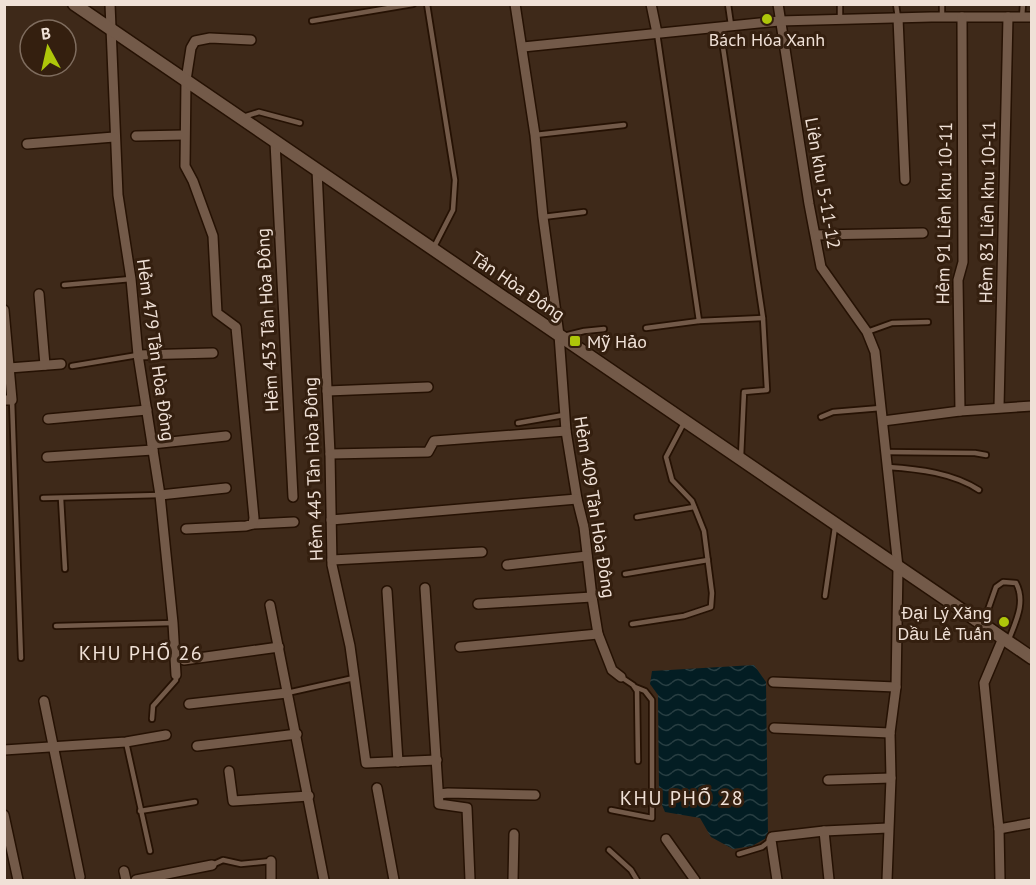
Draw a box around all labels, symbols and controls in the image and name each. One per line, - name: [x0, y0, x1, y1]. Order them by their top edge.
- marker: Bách Hóa Xanh: [760, 12, 774, 26]
- north arrow: [18, 18, 78, 78]
- text: B: [40, 23, 52, 44]
- place label: Bách Hóa Xanh: [709, 28, 825, 51]
- street label: Liên khu 5-11-12: [800, 116, 846, 250]
- street label: Hẻm 83 Liên khu 10-11: [974, 121, 1000, 303]
- street label: Hẻm 91 Liên khu 10-11: [931, 122, 957, 304]
- street label: Hẻm 453 Tân Hòa Đông: [251, 228, 283, 412]
- street label: Tân Hòa Đông: [467, 246, 569, 326]
- street label: Hẻm 479 Tân Hòa Đông: [132, 257, 180, 443]
- place label: Mỹ Hảo: [587, 330, 647, 353]
- marker: Mỹ Hảo: [568, 334, 582, 348]
- street label: Hẻm 445 Tân Hòa Đông: [298, 377, 328, 561]
- street label: Hẻm 409 Tân Hòa Đông: [569, 414, 621, 600]
- place label: Đại Lý Xăng Dầu Lê Tuấn: [897, 601, 992, 645]
- marker: Đại Lý Xăng Dầu Lê Tuấn: [997, 615, 1011, 629]
- district label: KHU PHỐ 26: [79, 640, 203, 666]
- district label: KHU PHỐ 28: [620, 785, 744, 811]

